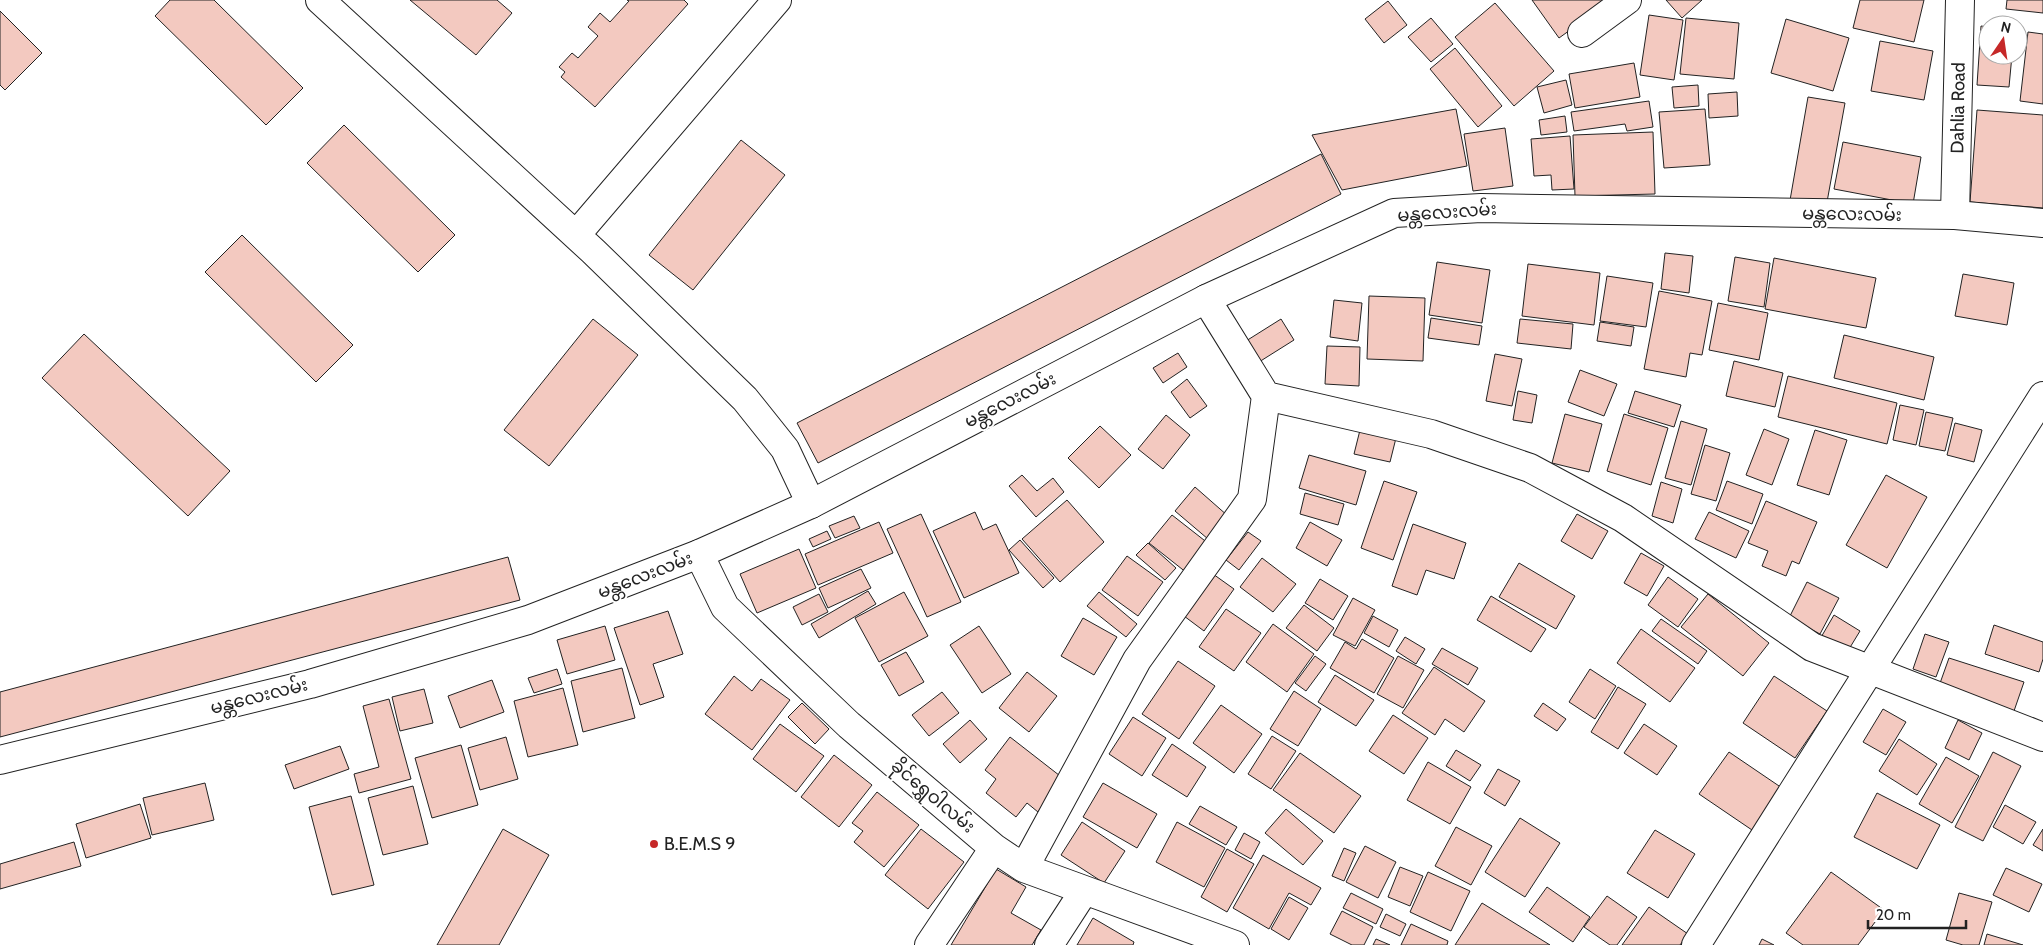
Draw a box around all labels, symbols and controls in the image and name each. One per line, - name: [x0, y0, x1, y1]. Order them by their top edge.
- north arrow: [1978, 15, 2028, 65]
- text: N: [1999, 17, 2013, 37]
- street label: Dahlia Road: [1946, 62, 1970, 154]
- street label: မန္တလေးလမ်း: [1396, 196, 1498, 230]
- street label: မန္တလေးလမ်း: [1802, 200, 1902, 230]
- street label: မန္တလေးလမ်း: [960, 366, 1061, 436]
- street label: မန္တလေးလမ်း: [594, 545, 697, 607]
- street label: မန္တလေးလမ်း: [207, 671, 311, 723]
- street label: ခိုင်ရွှေဝါလမ်း: [884, 752, 981, 841]
- place label: B.E.M.S 9: [664, 833, 735, 855]
- marker: B.E.M.S 9: [648, 838, 660, 850]
- scale bar: [1868, 898, 1966, 930]
- text: 20 m: [1876, 906, 1911, 924]

